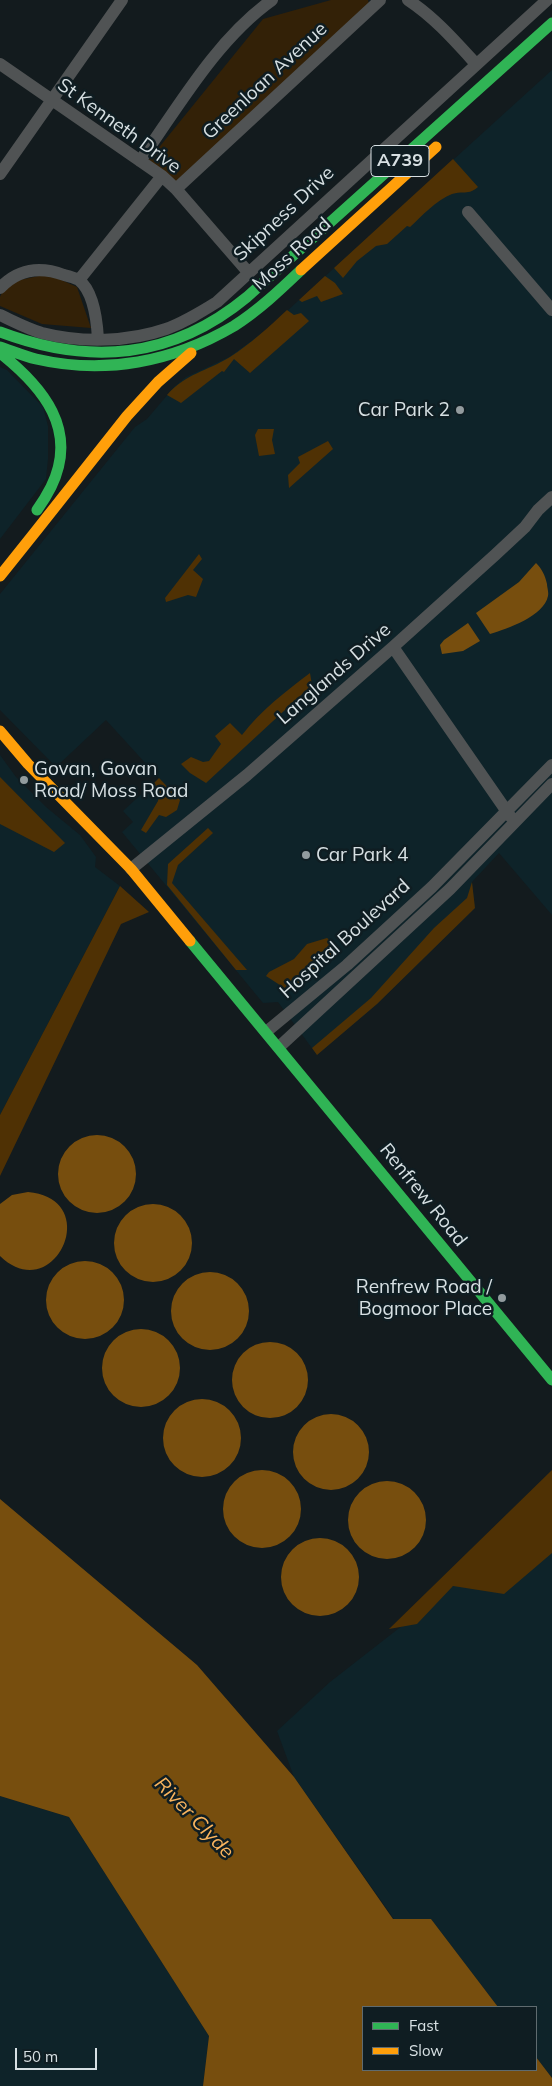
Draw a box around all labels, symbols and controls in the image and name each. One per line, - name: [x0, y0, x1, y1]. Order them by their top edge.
- street label: Greenloan Avenue: [198, 18, 332, 144]
- street label: St Kenneth Drive: [53, 74, 185, 178]
- road number: A739: [371, 146, 429, 177]
- street label: Skipness Drive: [229, 162, 339, 266]
- street label: Moss Road: [248, 213, 336, 295]
- place label: Car Park 2: [358, 399, 450, 421]
- marker: Car Park 2: [454, 404, 466, 416]
- street label: Langlands Drive: [273, 618, 395, 730]
- place label: Govan, Govan Road/ Moss Road: [34, 758, 189, 802]
- marker: Govan, Govan Road/ Moss Road: [18, 774, 30, 786]
- place label: Car Park 4: [316, 844, 408, 866]
- marker: Car Park 4: [300, 849, 312, 861]
- street label: Hospital Boulevard: [275, 875, 415, 1003]
- street label: Renfrew Road: [375, 1139, 471, 1251]
- place label: Renfrew Road / Bogmoor Place: [356, 1276, 492, 1320]
- marker: Renfrew Road / Bogmoor Place: [496, 1292, 508, 1304]
- water label: River Clyde: [149, 1772, 239, 1864]
- legend: [362, 2006, 537, 2071]
- text: Fast: [409, 2016, 439, 2035]
- scale bar: [18, 2038, 100, 2070]
- text: Slow: [409, 2041, 443, 2060]
- text: 50 m: [23, 2047, 58, 2066]

